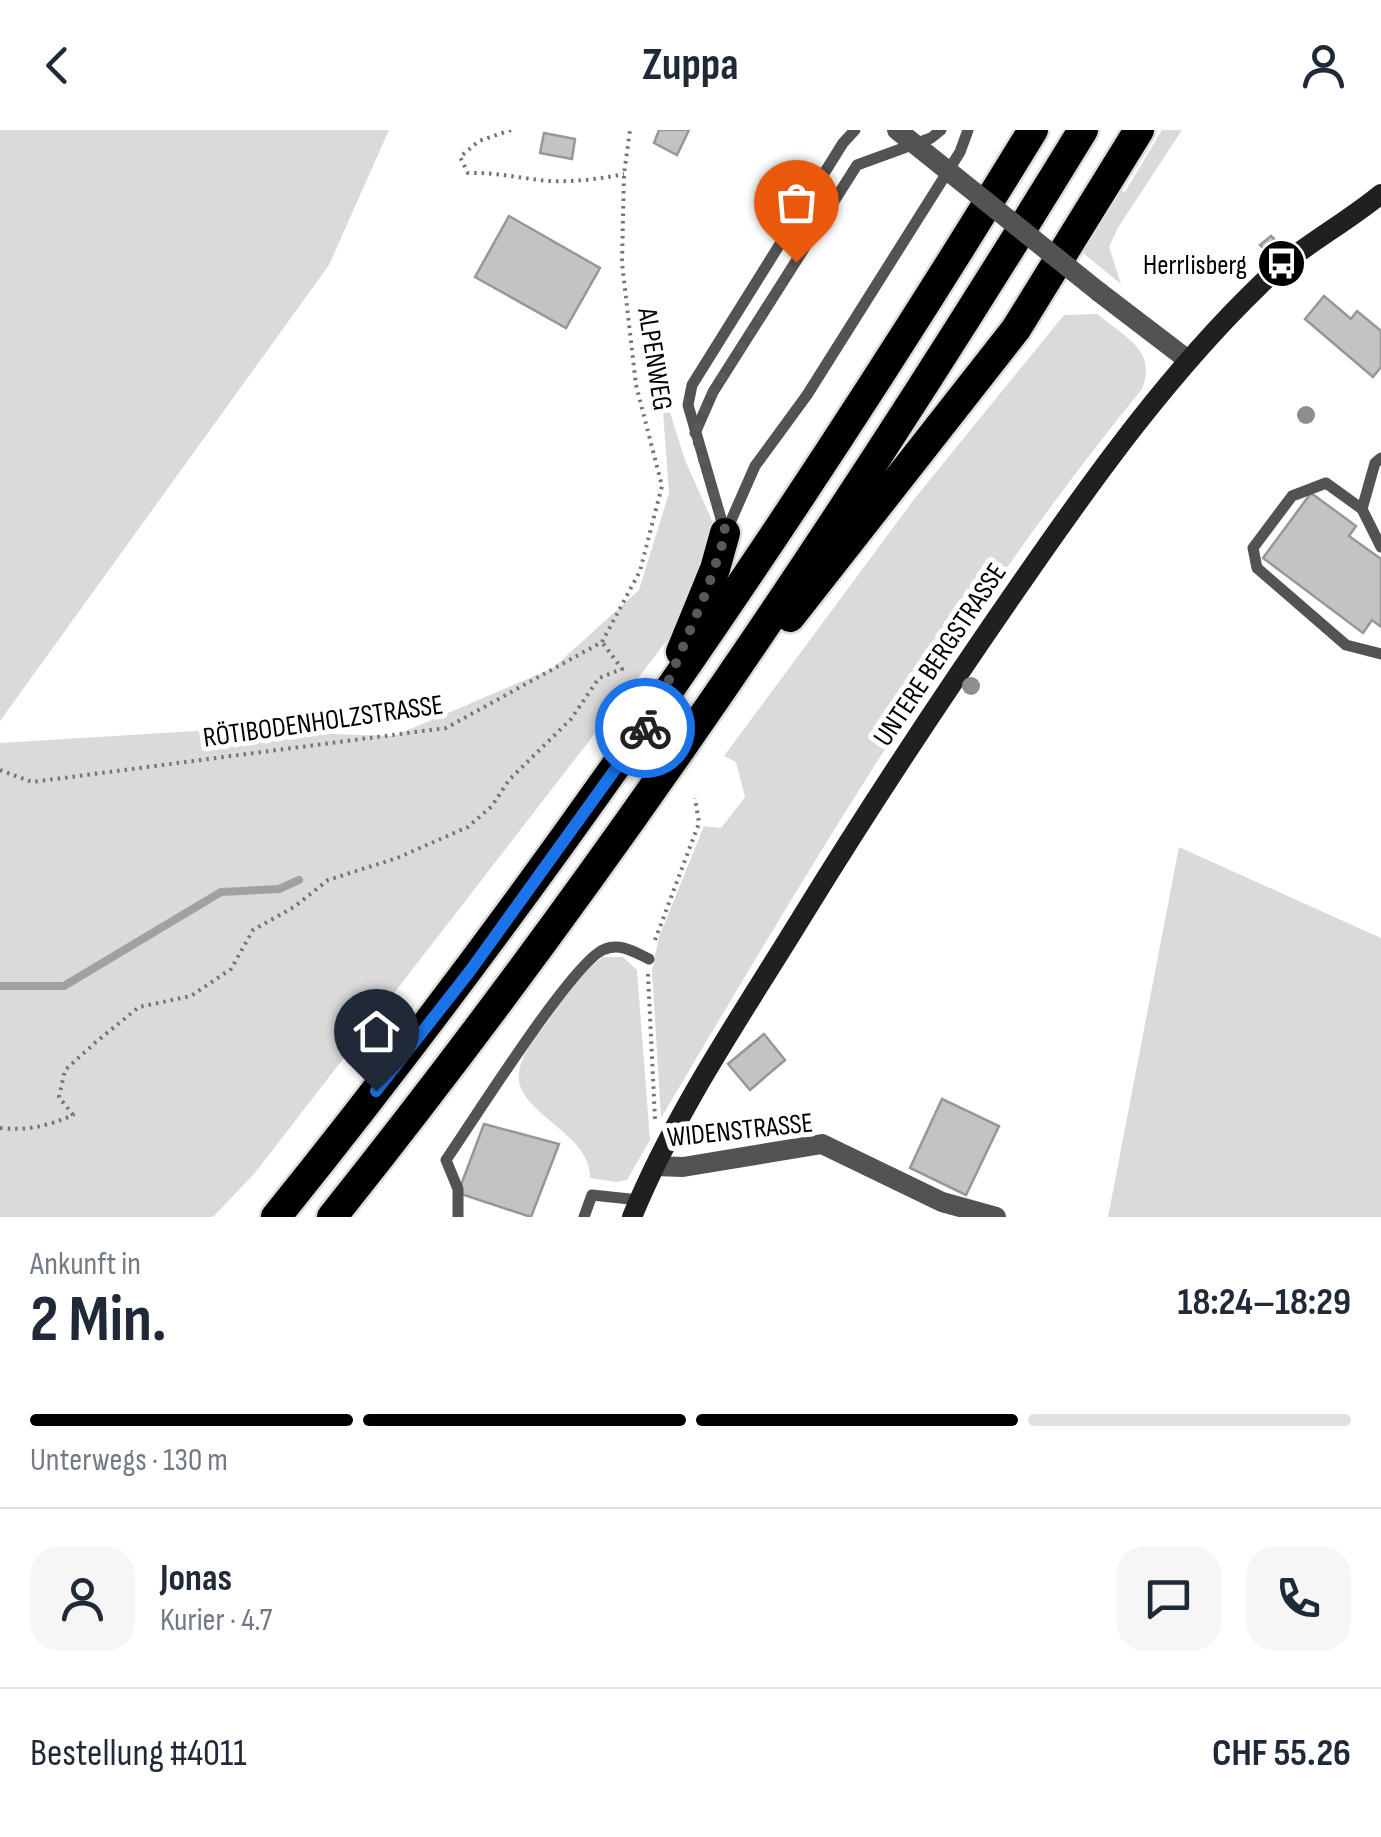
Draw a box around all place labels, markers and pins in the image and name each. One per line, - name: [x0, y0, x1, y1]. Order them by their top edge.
- pin: [754, 160, 839, 263]
- bus stop icon: Herrlisberg: [1256, 238, 1308, 290]
- place label: Herrlisberg: [1143, 249, 1247, 282]
- pin: [334, 989, 419, 1092]

